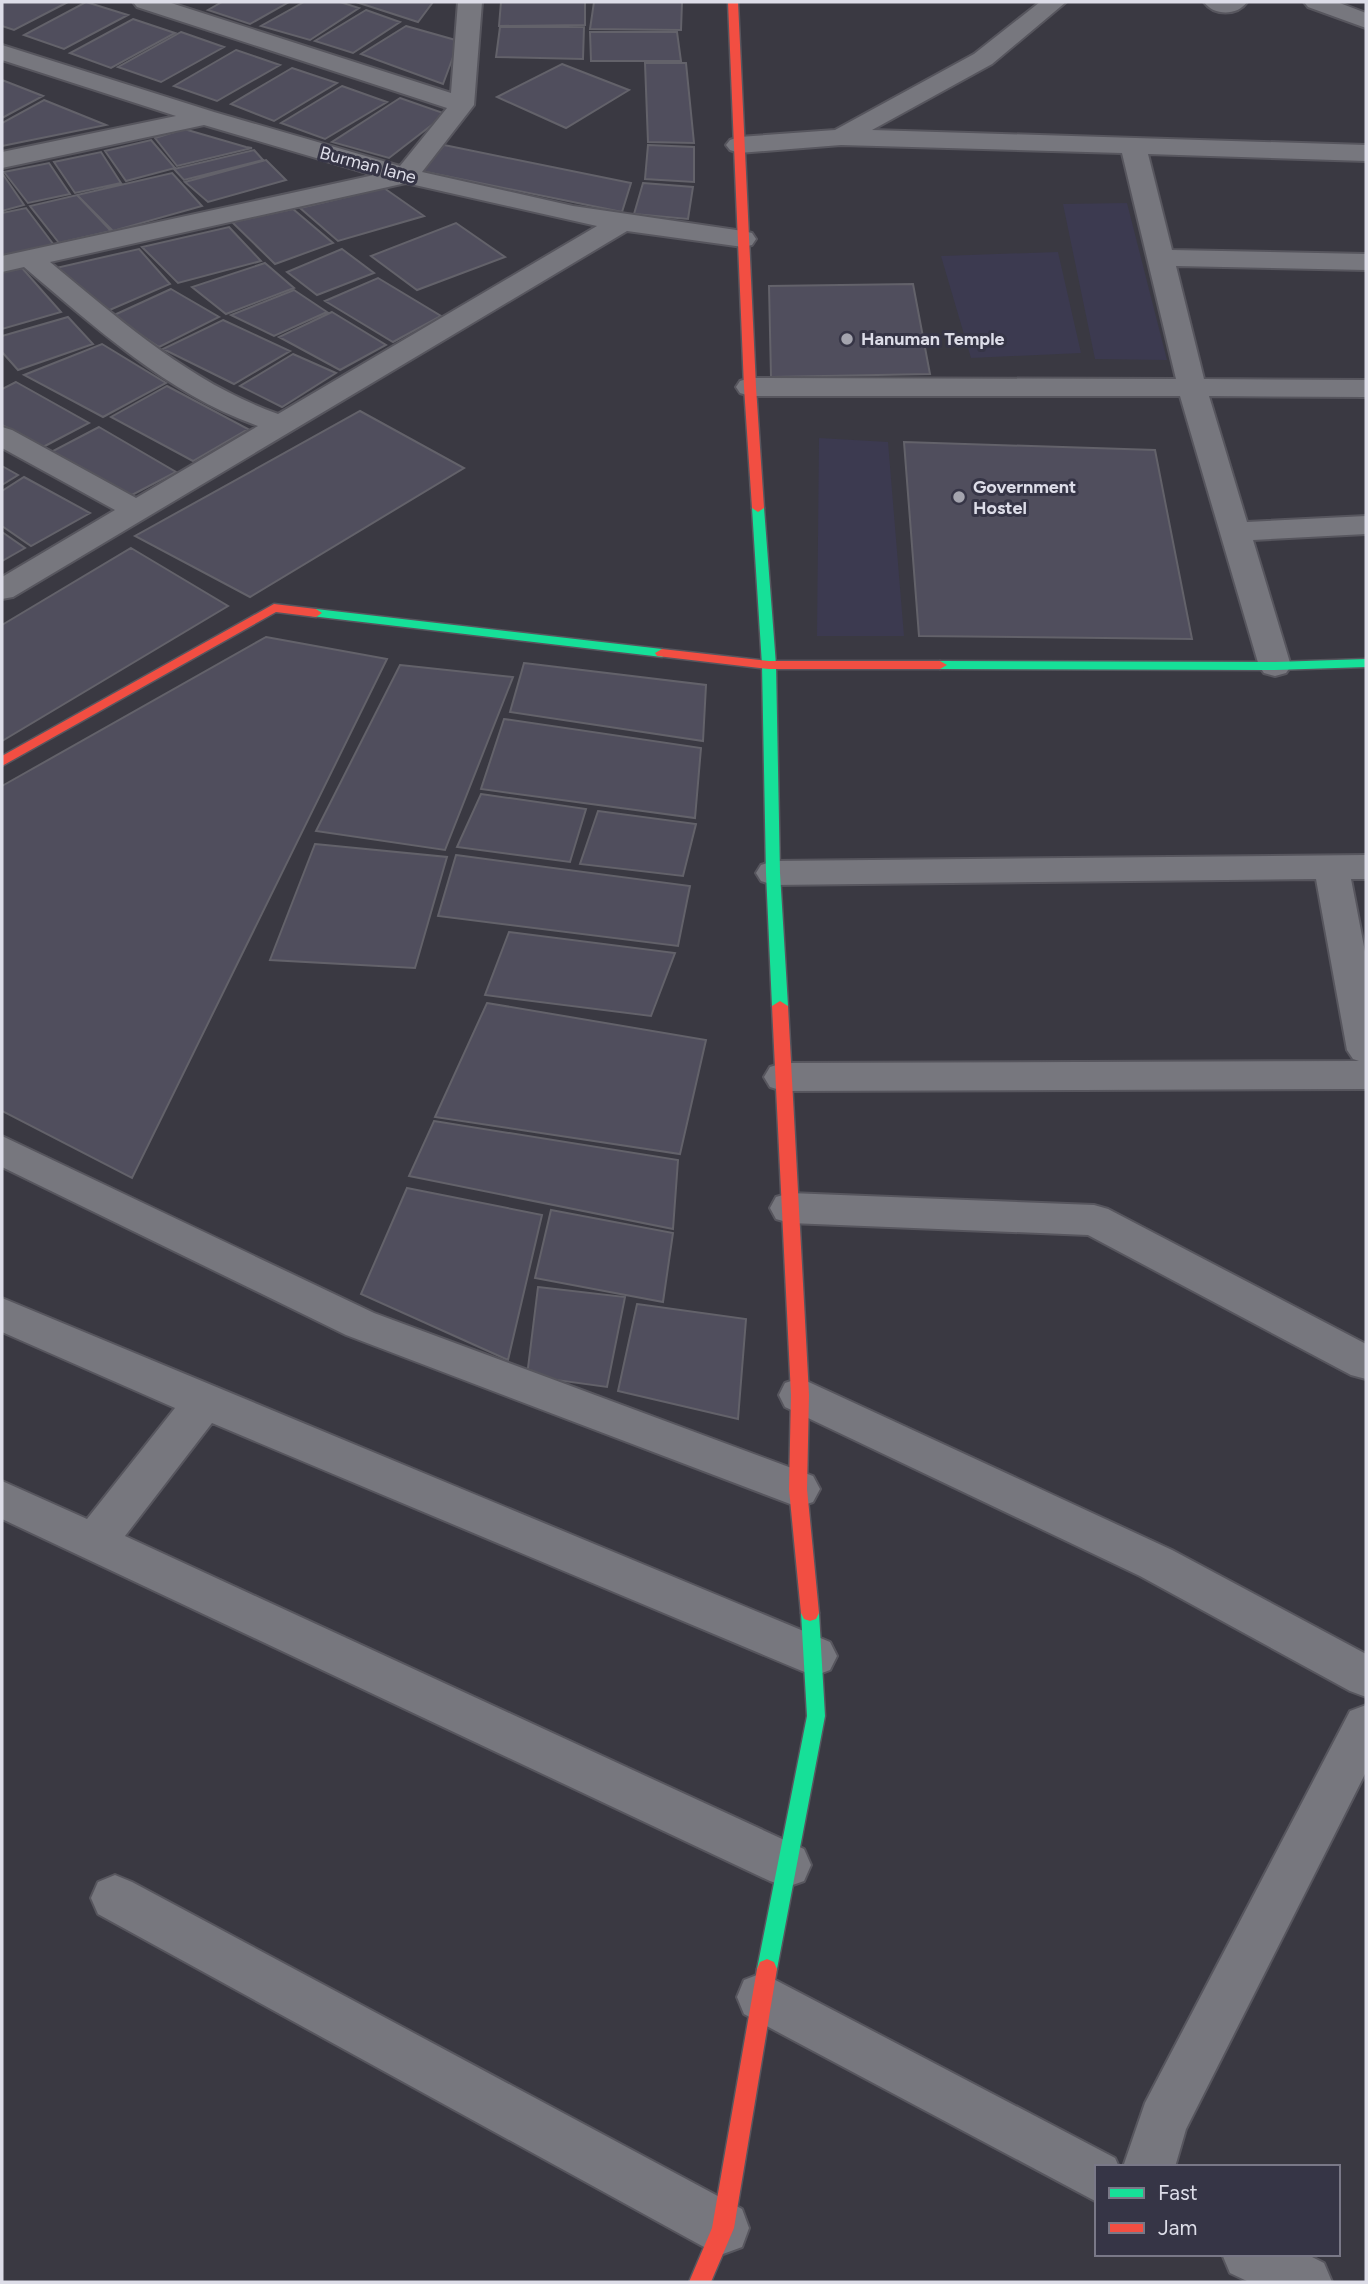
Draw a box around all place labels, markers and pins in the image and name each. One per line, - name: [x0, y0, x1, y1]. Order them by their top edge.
- place label: Hanuman Temple: [861, 328, 1005, 350]
- marker: Hanuman Temple: [839, 331, 855, 347]
- place label: Government Hostel: [973, 476, 1076, 519]
- marker: Government Hostel: [951, 489, 967, 505]

